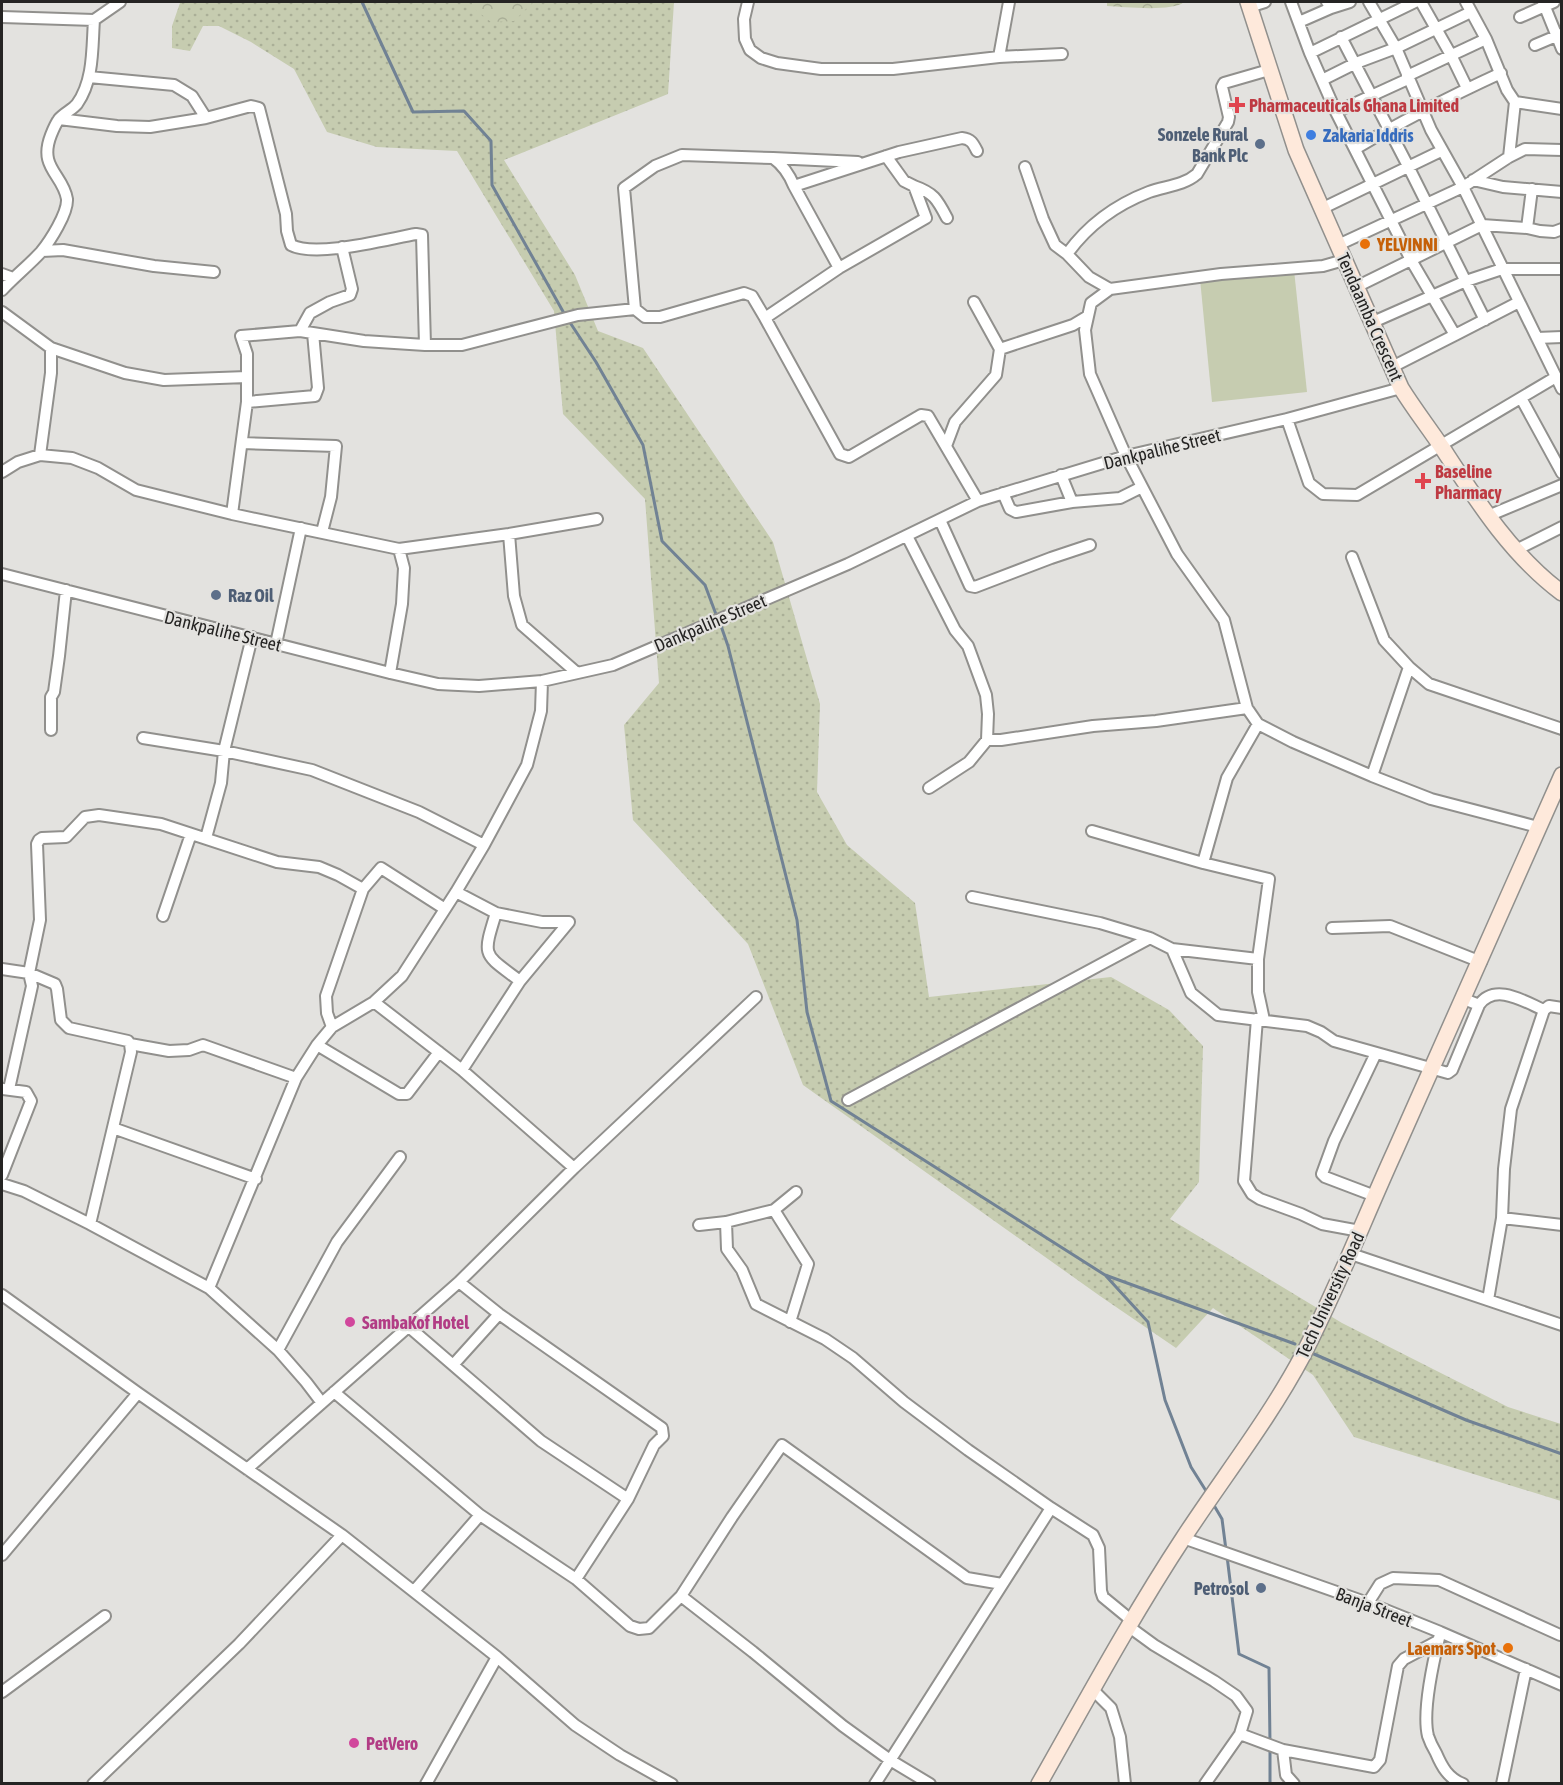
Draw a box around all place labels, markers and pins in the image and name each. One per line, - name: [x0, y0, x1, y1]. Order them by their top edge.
- place label: Pharmaceuticals Ghana Limited: [1249, 95, 1459, 116]
- marker: Pharmaceuticals Ghana Limited: [1230, 98, 1244, 112]
- place label: Sonzele Rural Bank Plc: [1158, 124, 1248, 166]
- place label: Zakaria Iddris: [1323, 125, 1414, 146]
- marker: Zakaria Iddris: [1304, 128, 1318, 142]
- marker: Sonzele Rural Bank Plc: [1253, 137, 1267, 151]
- place label: YELVINNI: [1376, 234, 1438, 255]
- marker: YELVINNI: [1358, 237, 1372, 251]
- place label: Baseline Pharmacy: [1435, 461, 1502, 503]
- marker: Baseline Pharmacy: [1416, 474, 1430, 488]
- place label: Raz Oil: [228, 585, 274, 606]
- marker: Raz Oil: [209, 588, 223, 602]
- place label: SambaKof Hotel: [362, 1312, 469, 1333]
- marker: SambaKof Hotel: [343, 1315, 357, 1329]
- place label: Petrosol: [1194, 1578, 1249, 1599]
- marker: Petrosol: [1254, 1581, 1268, 1595]
- place label: Laemars Spot: [1407, 1638, 1497, 1659]
- marker: Laemars Spot: [1501, 1641, 1515, 1655]
- place label: PetVero: [366, 1733, 418, 1754]
- marker: PetVero: [347, 1736, 361, 1750]

